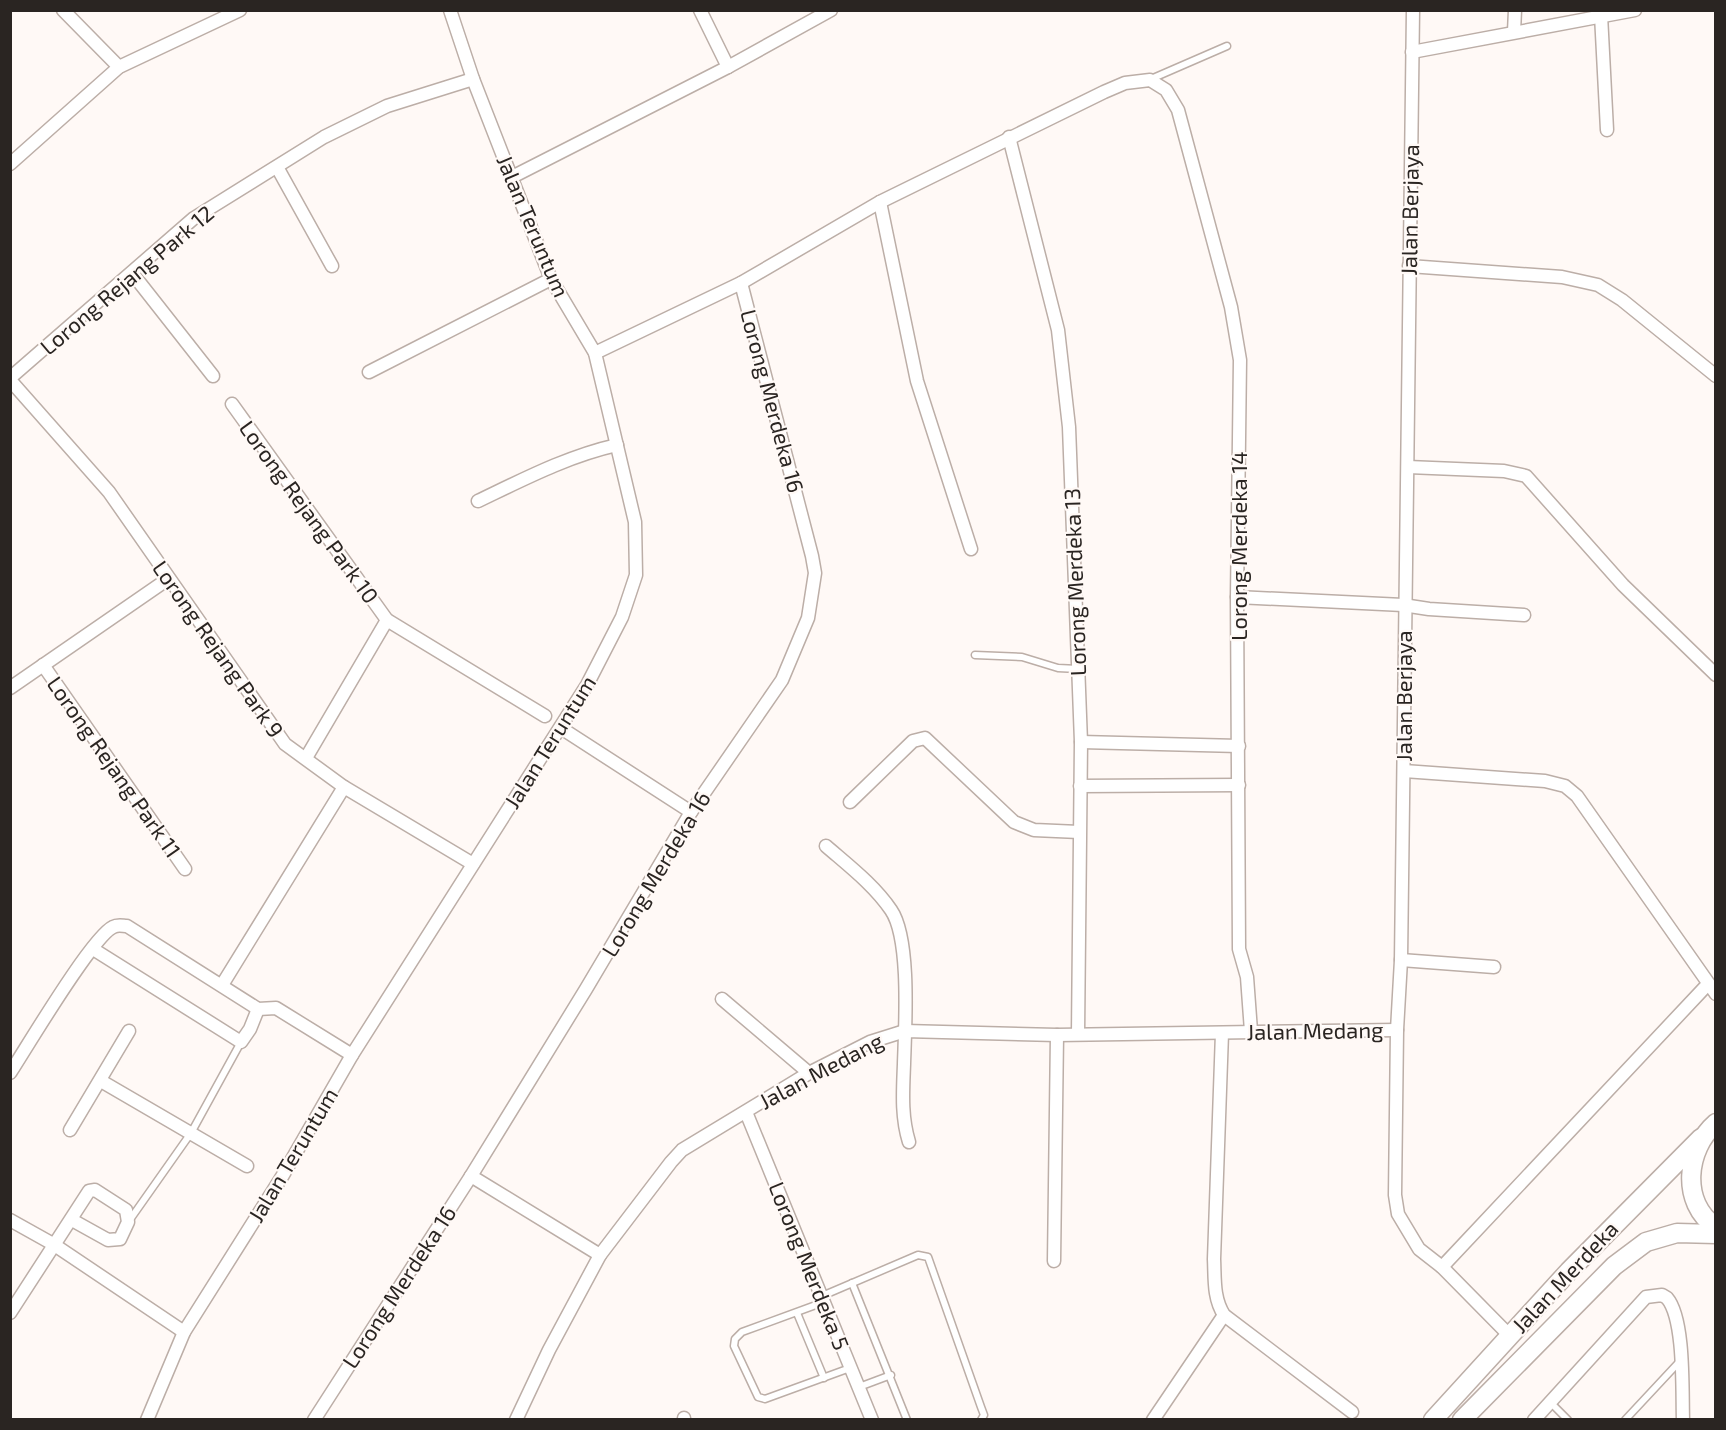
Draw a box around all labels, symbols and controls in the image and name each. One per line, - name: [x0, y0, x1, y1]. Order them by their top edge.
- street label: Jalan Berjaya: [1395, 144, 1424, 276]
- street label: Jalan Teruntum: [492, 151, 576, 301]
- street label: Lorong Rejang Park 12: [34, 199, 219, 360]
- street label: Lorong Merdeka 16: [736, 306, 810, 495]
- street label: Lorong Rejang Park 10: [234, 415, 385, 608]
- street label: Lorong Merdeka 14: [1225, 451, 1251, 641]
- street label: Lorong Merdeka 13: [1058, 488, 1090, 676]
- street label: Lorong Rejang Park 9: [147, 555, 290, 742]
- street label: Jalan Berjaya: [1390, 630, 1417, 762]
- street label: Jalan Teruntum: [498, 670, 600, 813]
- street label: Lorong Rejang Park 11: [42, 671, 187, 862]
- street label: Lorong Merdeka 16: [595, 786, 715, 961]
- street label: Jalan Medang: [1246, 1016, 1384, 1044]
- street label: Jalan Medang: [754, 1027, 887, 1114]
- street label: Jalan Teruntum: [242, 1083, 342, 1226]
- street label: Lorong Merdeka 5: [764, 1178, 855, 1353]
- street label: Lorong Merdeka 16: [336, 1200, 460, 1373]
- street label: Jalan Merdeka: [1506, 1215, 1623, 1338]

